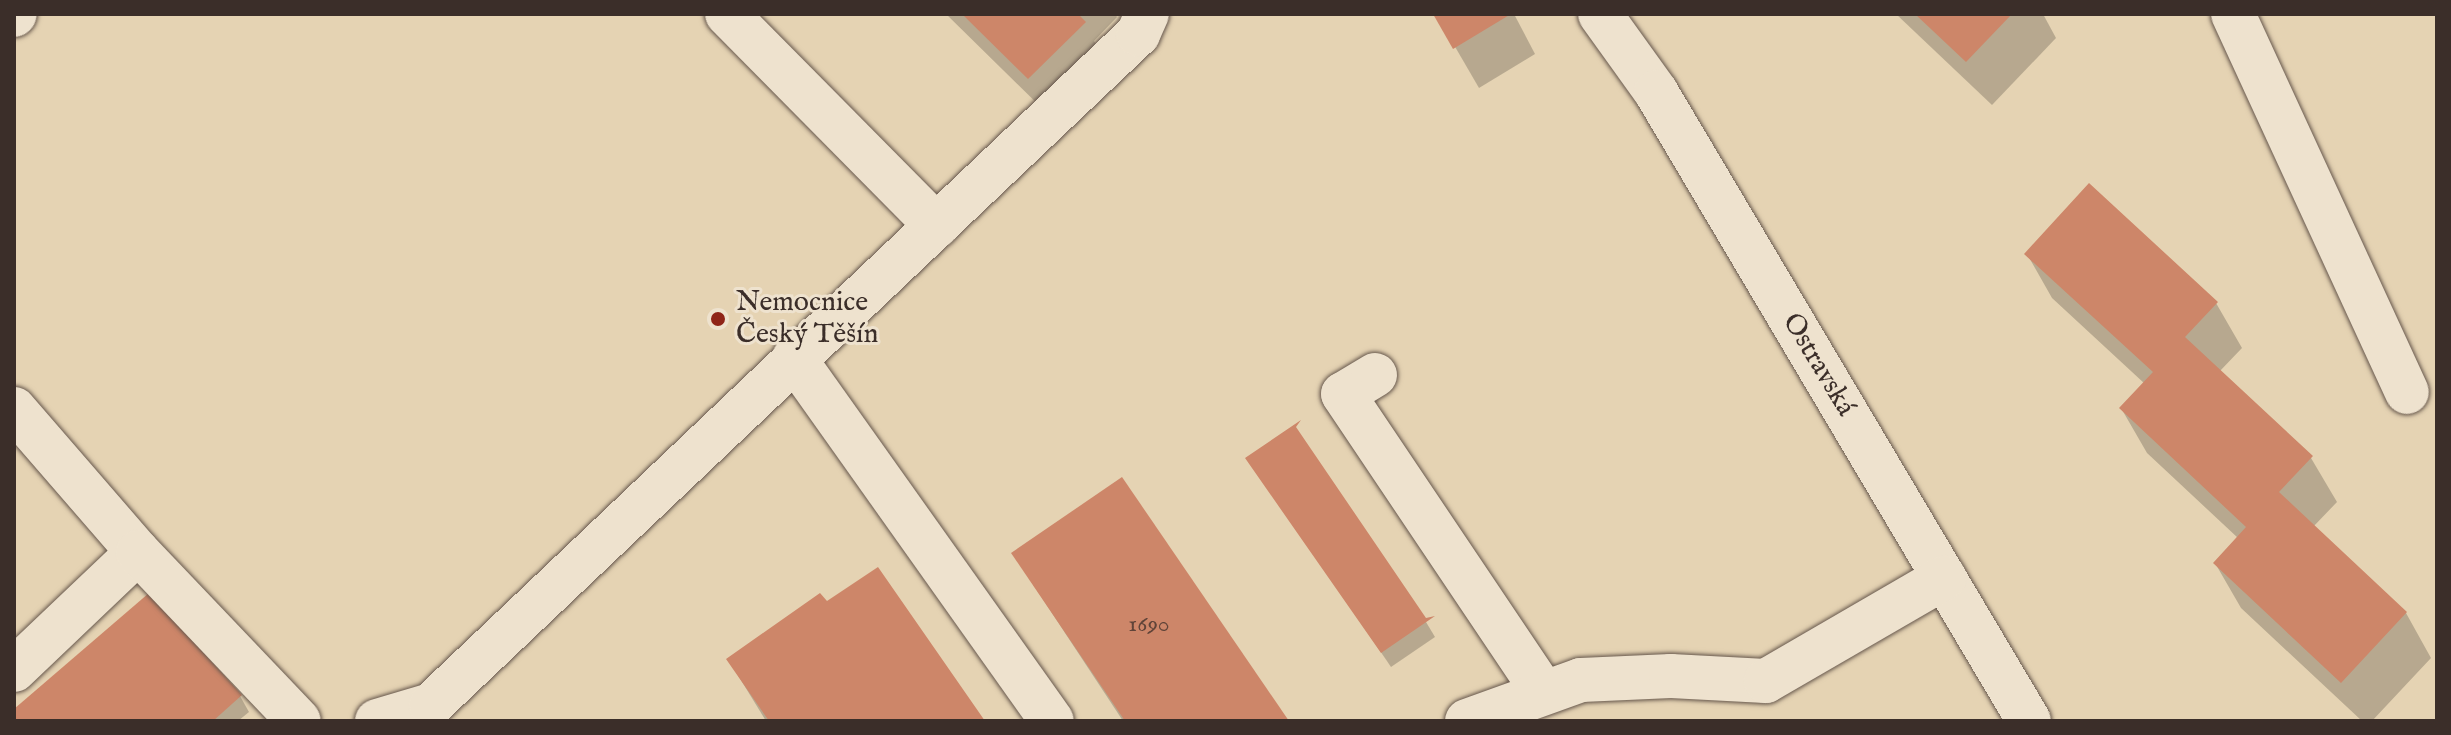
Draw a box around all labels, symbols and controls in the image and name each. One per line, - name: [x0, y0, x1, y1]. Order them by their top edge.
- place label: Nemocnice Český Těšín: [736, 286, 878, 352]
- street label: Ostravská: [1774, 307, 1862, 423]
- marker: Nemocnice Český Těšín: [707, 308, 729, 330]
- house number: 1690: [1128, 611, 1170, 639]

